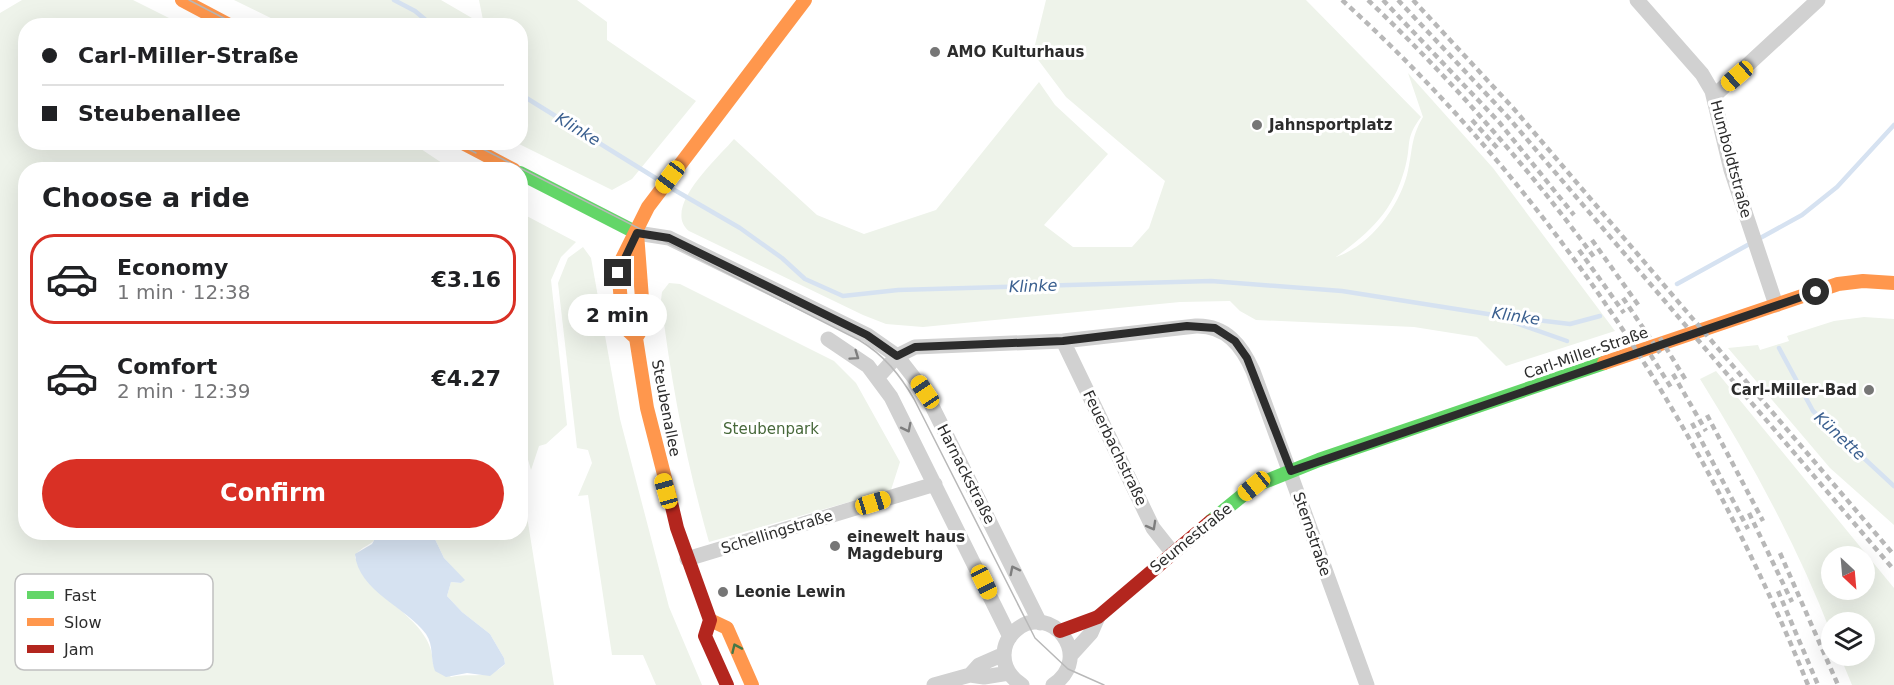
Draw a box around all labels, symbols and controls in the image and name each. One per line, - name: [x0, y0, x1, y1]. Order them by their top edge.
- text: Carl-Miller-Straße: [78, 43, 299, 68]
- place label: AMO Kulturhaus: [947, 43, 1084, 61]
- marker: AMO Kulturhaus: [928, 45, 942, 59]
- car: [1718, 57, 1756, 95]
- street label: Humboldtstraße: [1707, 98, 1755, 220]
- text: Steubenallee: [78, 101, 241, 126]
- water label: Klinke: [552, 108, 604, 150]
- place label: Jahnsportplatz: [1268, 116, 1393, 134]
- marker: Jahnsportplatz: [1250, 118, 1264, 132]
- car: [652, 157, 688, 197]
- text: Choose a ride: [42, 182, 250, 213]
- icon: car: [45, 252, 99, 306]
- text: Economy: [117, 255, 228, 280]
- route end: [604, 259, 631, 286]
- text: €3.16: [431, 267, 501, 292]
- water label: Klinke: [1008, 276, 1058, 296]
- route start: [1802, 278, 1829, 305]
- text: 1 min · 12:38: [117, 280, 251, 304]
- callout: 2 min: [568, 294, 668, 336]
- text: 2 min: [586, 303, 649, 327]
- water label: Klinke: [1491, 303, 1542, 329]
- street label: Carl-Miller-Straße: [1522, 323, 1650, 383]
- one-way arrow: [848, 349, 859, 360]
- icon: car: [45, 351, 99, 405]
- text: Comfort: [117, 354, 217, 379]
- street label: Steubenallee: [648, 358, 684, 458]
- text: €4.27: [431, 366, 501, 391]
- car: [907, 372, 943, 412]
- text: 2 min · 12:39: [117, 379, 251, 403]
- place label: Carl-Miller-Bad: [1731, 381, 1857, 399]
- marker: Carl-Miller-Bad: [1862, 383, 1876, 397]
- street label: Feuerbachstraße: [1079, 387, 1151, 509]
- water label: Künette: [1811, 408, 1869, 464]
- park label: Steubenpark: [723, 420, 819, 438]
- one-way arrow: [900, 421, 911, 432]
- street label: Harnackstraße: [933, 421, 999, 527]
- button: Confirm: [42, 459, 504, 528]
- car: [1234, 468, 1274, 504]
- car: [652, 471, 680, 511]
- car: [853, 489, 893, 517]
- street label: Sternstraße: [1289, 490, 1335, 578]
- street label: Seumestraße: [1147, 500, 1235, 576]
- street label: Schellingstraße: [719, 506, 835, 558]
- one-way arrow: [1145, 520, 1156, 530]
- place label: einewelt haus Magdeburg: [847, 528, 965, 563]
- marker: einewelt haus Magdeburg: [828, 539, 842, 553]
- north arrow: [1821, 546, 1875, 600]
- map controls: [1821, 546, 1875, 666]
- car: [968, 562, 1000, 602]
- one-way arrow: [1010, 566, 1021, 577]
- legend: [15, 574, 213, 670]
- place label: Leonie Lewin: [735, 583, 846, 601]
- marker: Leonie Lewin: [716, 585, 730, 599]
- text: Fast: [64, 586, 96, 605]
- button: layers: [1821, 612, 1875, 666]
- text: Slow: [64, 613, 101, 632]
- text: Jam: [63, 640, 94, 659]
- one-way arrow: [731, 643, 743, 654]

